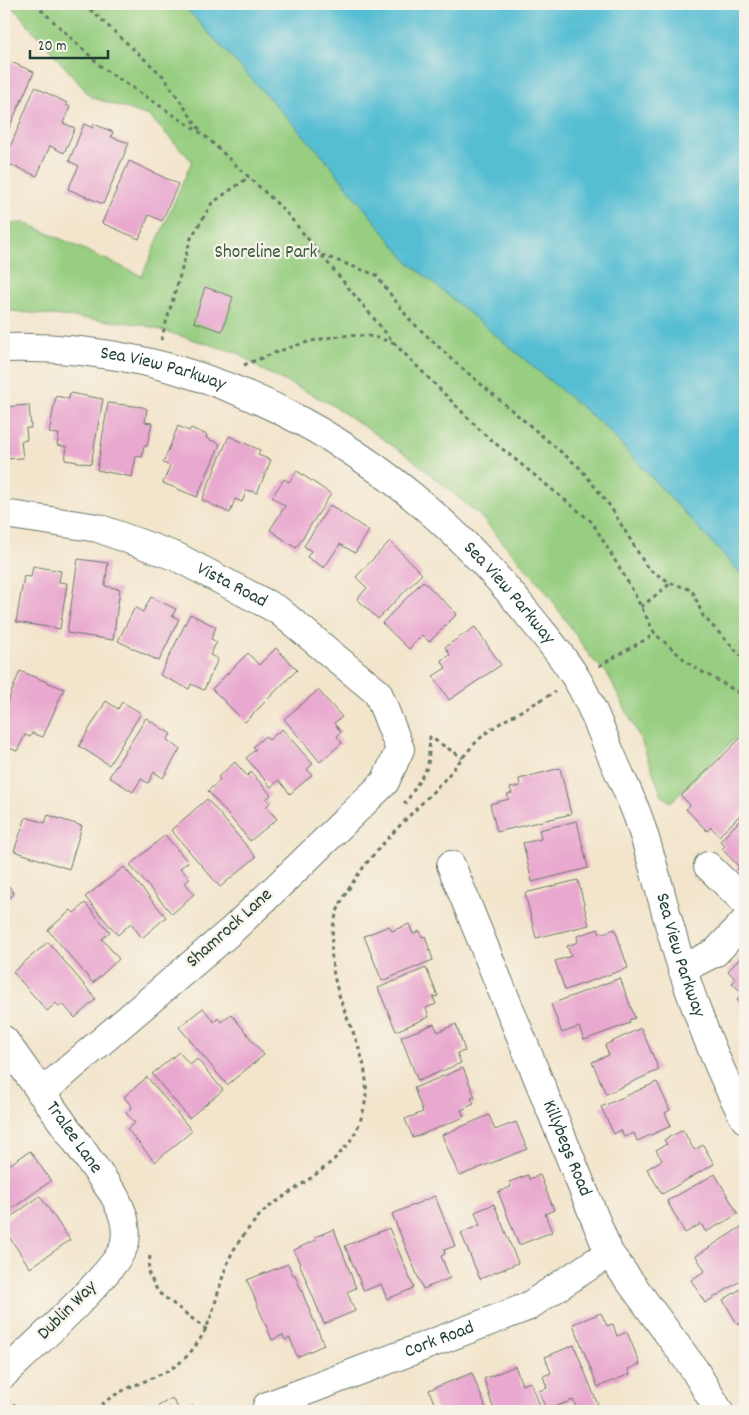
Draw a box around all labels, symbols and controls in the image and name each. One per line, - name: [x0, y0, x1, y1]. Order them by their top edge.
- scale bar: [30, 28, 108, 60]
- text: 20 m: [38, 36, 66, 58]
- park label: Shoreline Park: [215, 240, 318, 267]
- street label: Sea View Parkway: [98, 340, 230, 399]
- street label: Sea View Parkway: [456, 536, 561, 651]
- street label: Vista Road: [192, 556, 272, 615]
- street label: Shamrock Lane: [181, 883, 279, 975]
- street label: Sea View Parkway: [648, 890, 712, 1022]
- street label: Tralee Lane: [38, 1096, 109, 1180]
- street label: Killybegs Road: [535, 1096, 598, 1201]
- street label: Dublin Way: [32, 1275, 104, 1347]
- street label: Cork Road: [401, 1315, 478, 1366]

